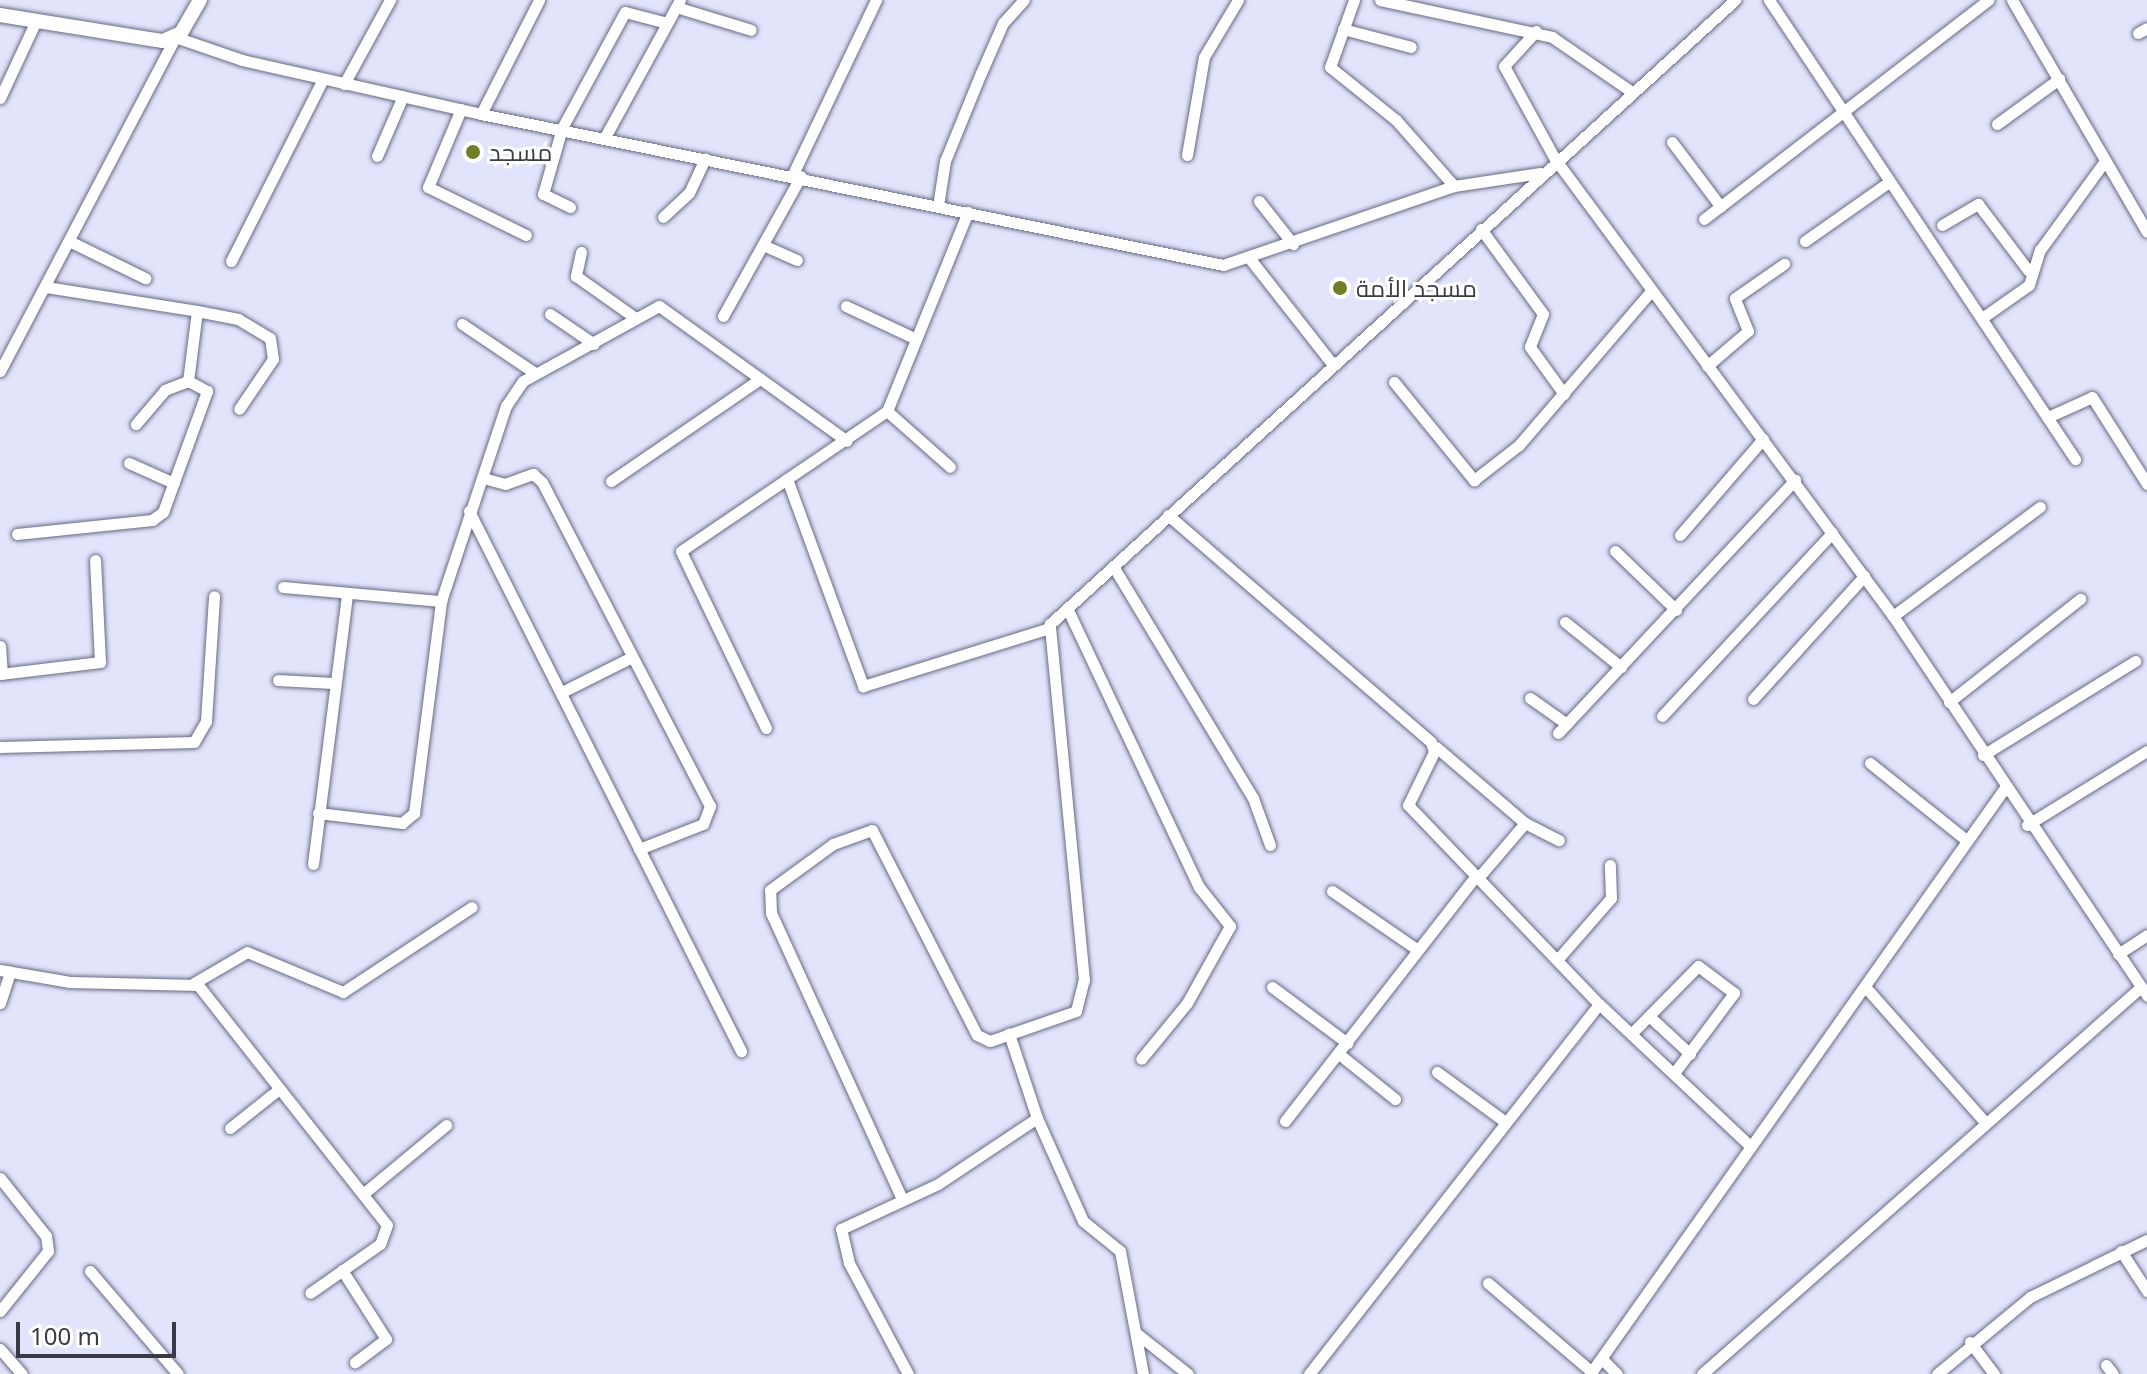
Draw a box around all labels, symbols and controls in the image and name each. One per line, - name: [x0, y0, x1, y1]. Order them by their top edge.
- place label: مسجد: [489, 138, 552, 166]
- marker: مسجد: [464, 143, 482, 161]
- place label: مسجد الأمة: [1356, 274, 1477, 302]
- marker: مسجد الأمة: [1331, 279, 1349, 297]
- scale bar: [20, 1306, 180, 1356]
- text: 100 m: [30, 1319, 100, 1352]

